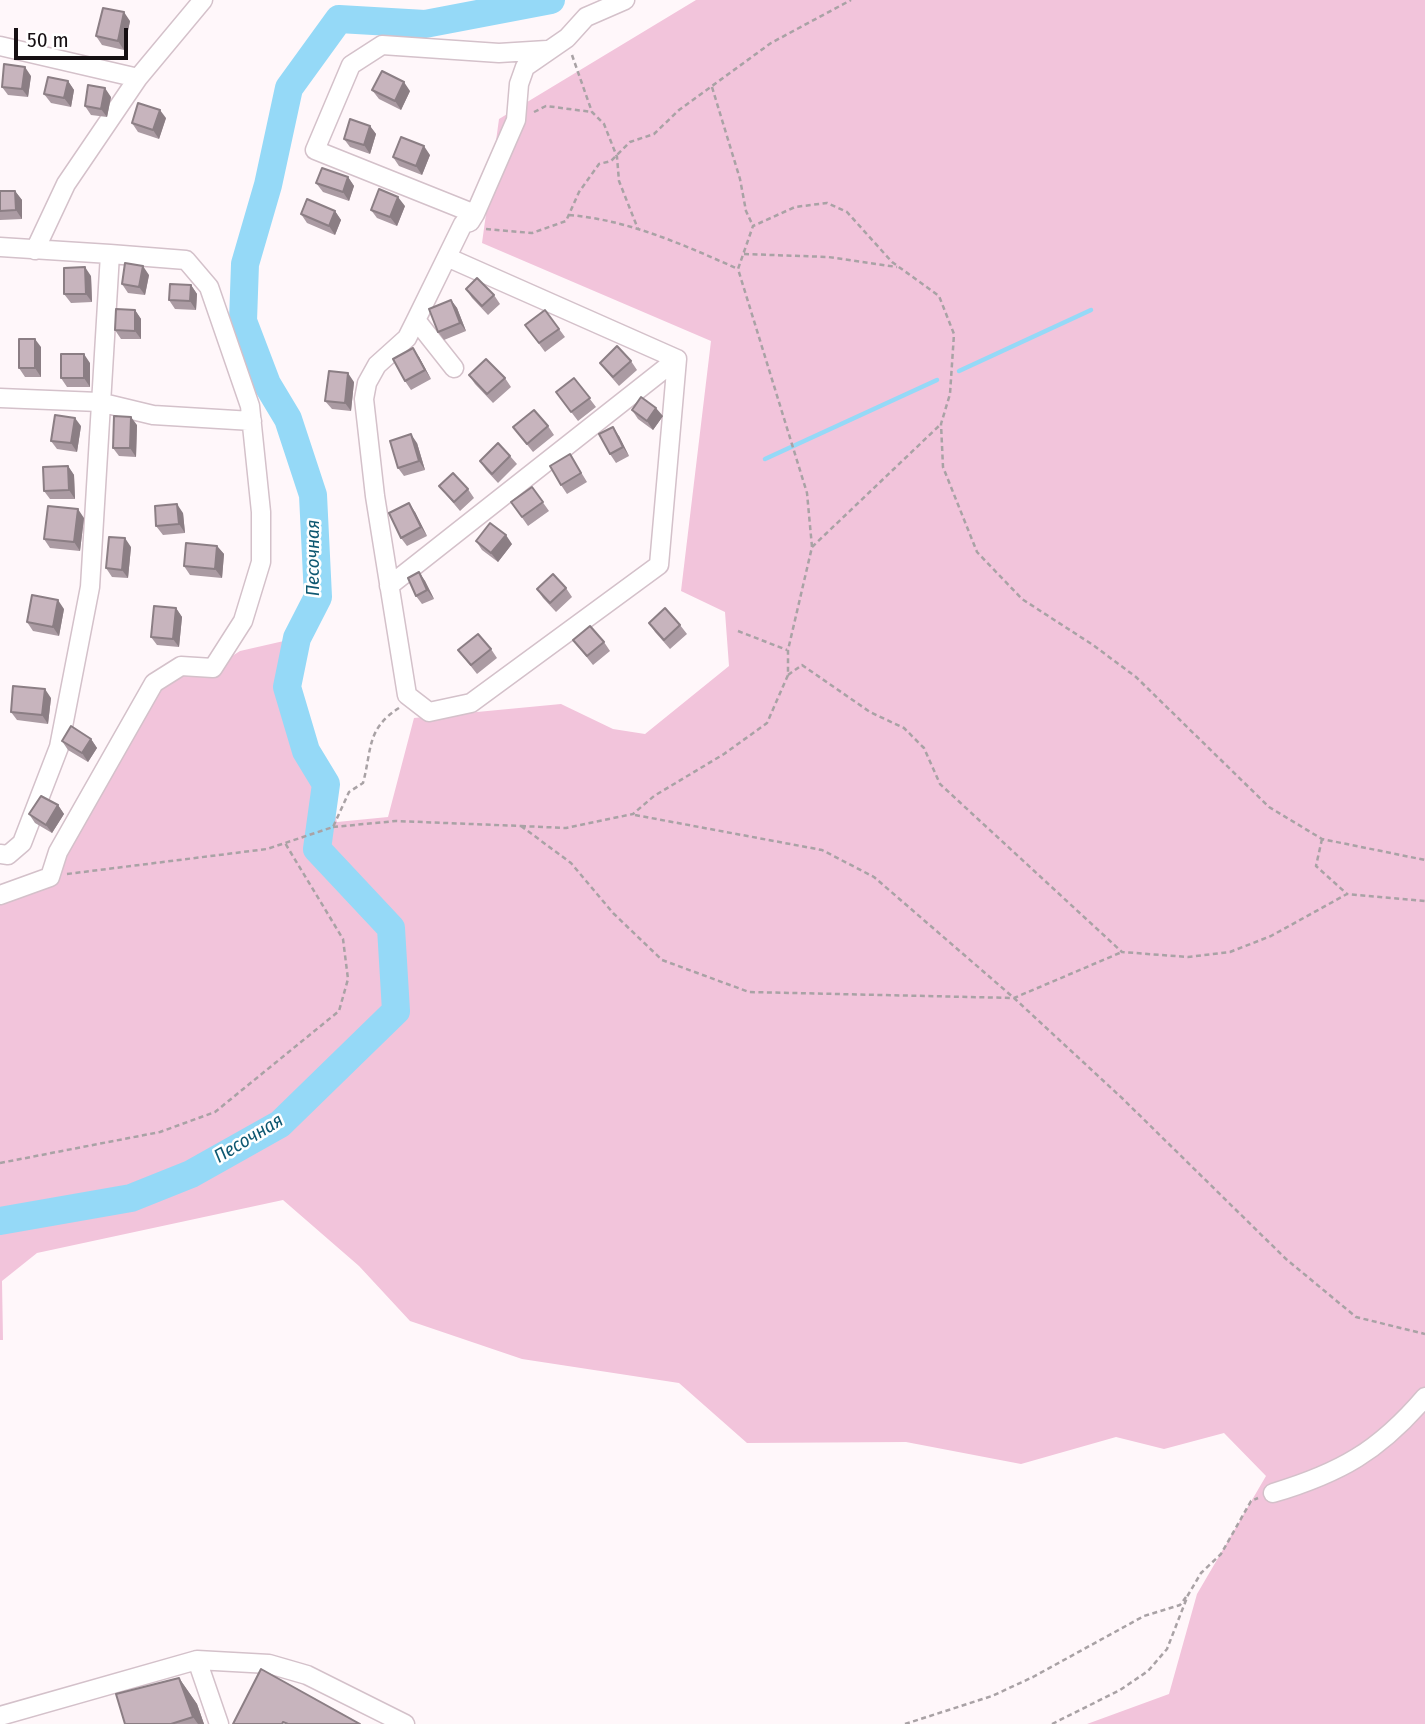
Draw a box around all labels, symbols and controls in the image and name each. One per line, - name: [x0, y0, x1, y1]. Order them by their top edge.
- scale bar: [18, 14, 131, 58]
- text: 50 m: [27, 27, 69, 53]
- water label: Песочная: [303, 520, 325, 596]
- water label: Песочная: [210, 1109, 288, 1169]

